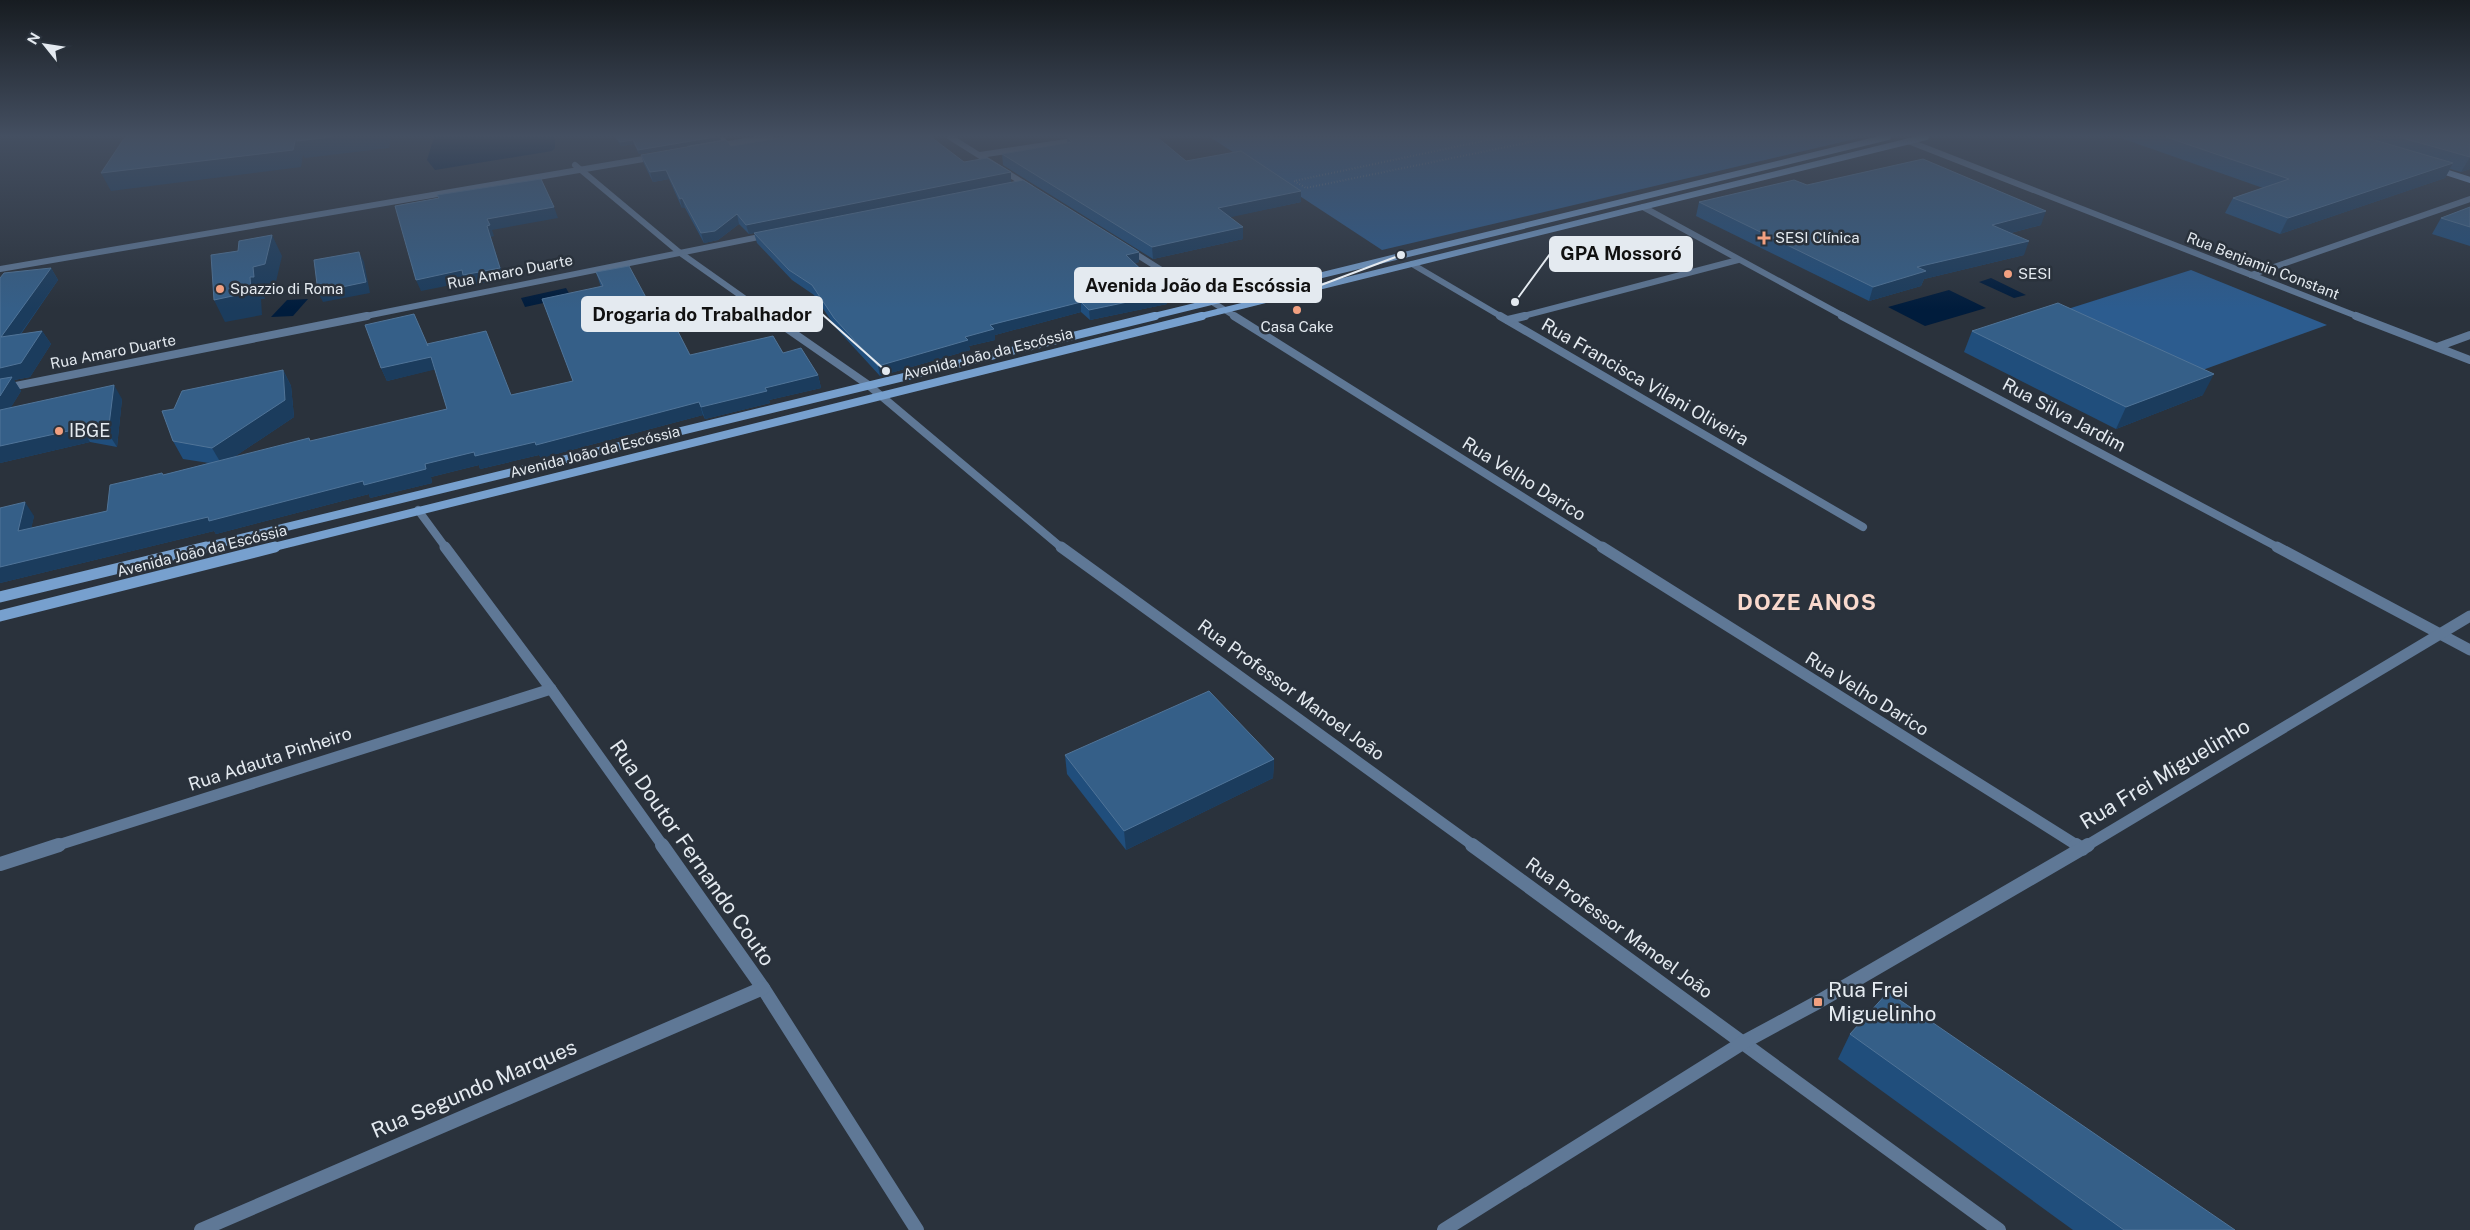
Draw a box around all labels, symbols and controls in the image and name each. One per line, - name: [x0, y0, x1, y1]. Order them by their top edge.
- north arrow: [20, 20, 70, 70]
- text: N: [24, 30, 43, 47]
- place label: SESI Clínica: [1775, 229, 1860, 246]
- street label: Rua Benjamin Constant: [2184, 229, 2342, 303]
- marker: SESI Clínica: [1757, 231, 1771, 245]
- callout: GPA Mossoró: [1550, 237, 1692, 271]
- text: GPA Mossoró: [1560, 242, 1682, 264]
- street label: Rua Amaro Duarte: [446, 251, 574, 292]
- place label: SESI: [2018, 265, 2052, 282]
- callout: Avenida João da Escóssia: [1075, 268, 1321, 302]
- marker: SESI: [2002, 268, 2014, 280]
- text: Avenida João da Escóssia: [1085, 274, 1311, 296]
- place label: Spazzio di Roma: [230, 280, 343, 297]
- marker: Spazzio di Roma: [214, 283, 226, 295]
- callout: Drogaria do Trabalhador: [582, 297, 822, 331]
- text: Drogaria do Trabalhador: [592, 303, 812, 325]
- marker: Casa Cake: [1291, 304, 1303, 316]
- street label: Rua Francisca Vilani Oliveira: [1538, 314, 1753, 450]
- place label: Casa Cake: [1260, 318, 1334, 335]
- street label: Avenida João da Escóssia: [901, 324, 1075, 383]
- street label: Rua Amaro Duarte: [49, 331, 177, 372]
- street label: Rua Silva Jardim: [1999, 373, 2129, 456]
- place label: IBGE: [69, 420, 110, 441]
- street label: Avenida João da Escóssia: [508, 422, 682, 481]
- marker: IBGE: [53, 425, 65, 437]
- street label: Rua Velho Darico: [1459, 432, 1590, 525]
- street label: Avenida João da Escóssia: [115, 521, 289, 580]
- district label: DOZE ANOS: [1737, 589, 1877, 615]
- street label: Rua Professor Manoel João: [1194, 615, 1389, 764]
- street label: Rua Velho Darico: [1802, 647, 1933, 740]
- street label: Rua Frei Miguelinho: [2075, 713, 2254, 834]
- street label: Rua Adauta Pinheiro: [186, 722, 354, 795]
- street label: Rua Doutor Fernando Couto: [605, 735, 780, 971]
- street label: Rua Professor Manoel João: [1522, 853, 1717, 1002]
- place label: Rua Frei Miguelinho: [1828, 977, 1936, 1026]
- marker: Rua Frei Miguelinho: [1812, 996, 1824, 1008]
- street label: Rua Segundo Marques: [367, 1034, 580, 1143]

